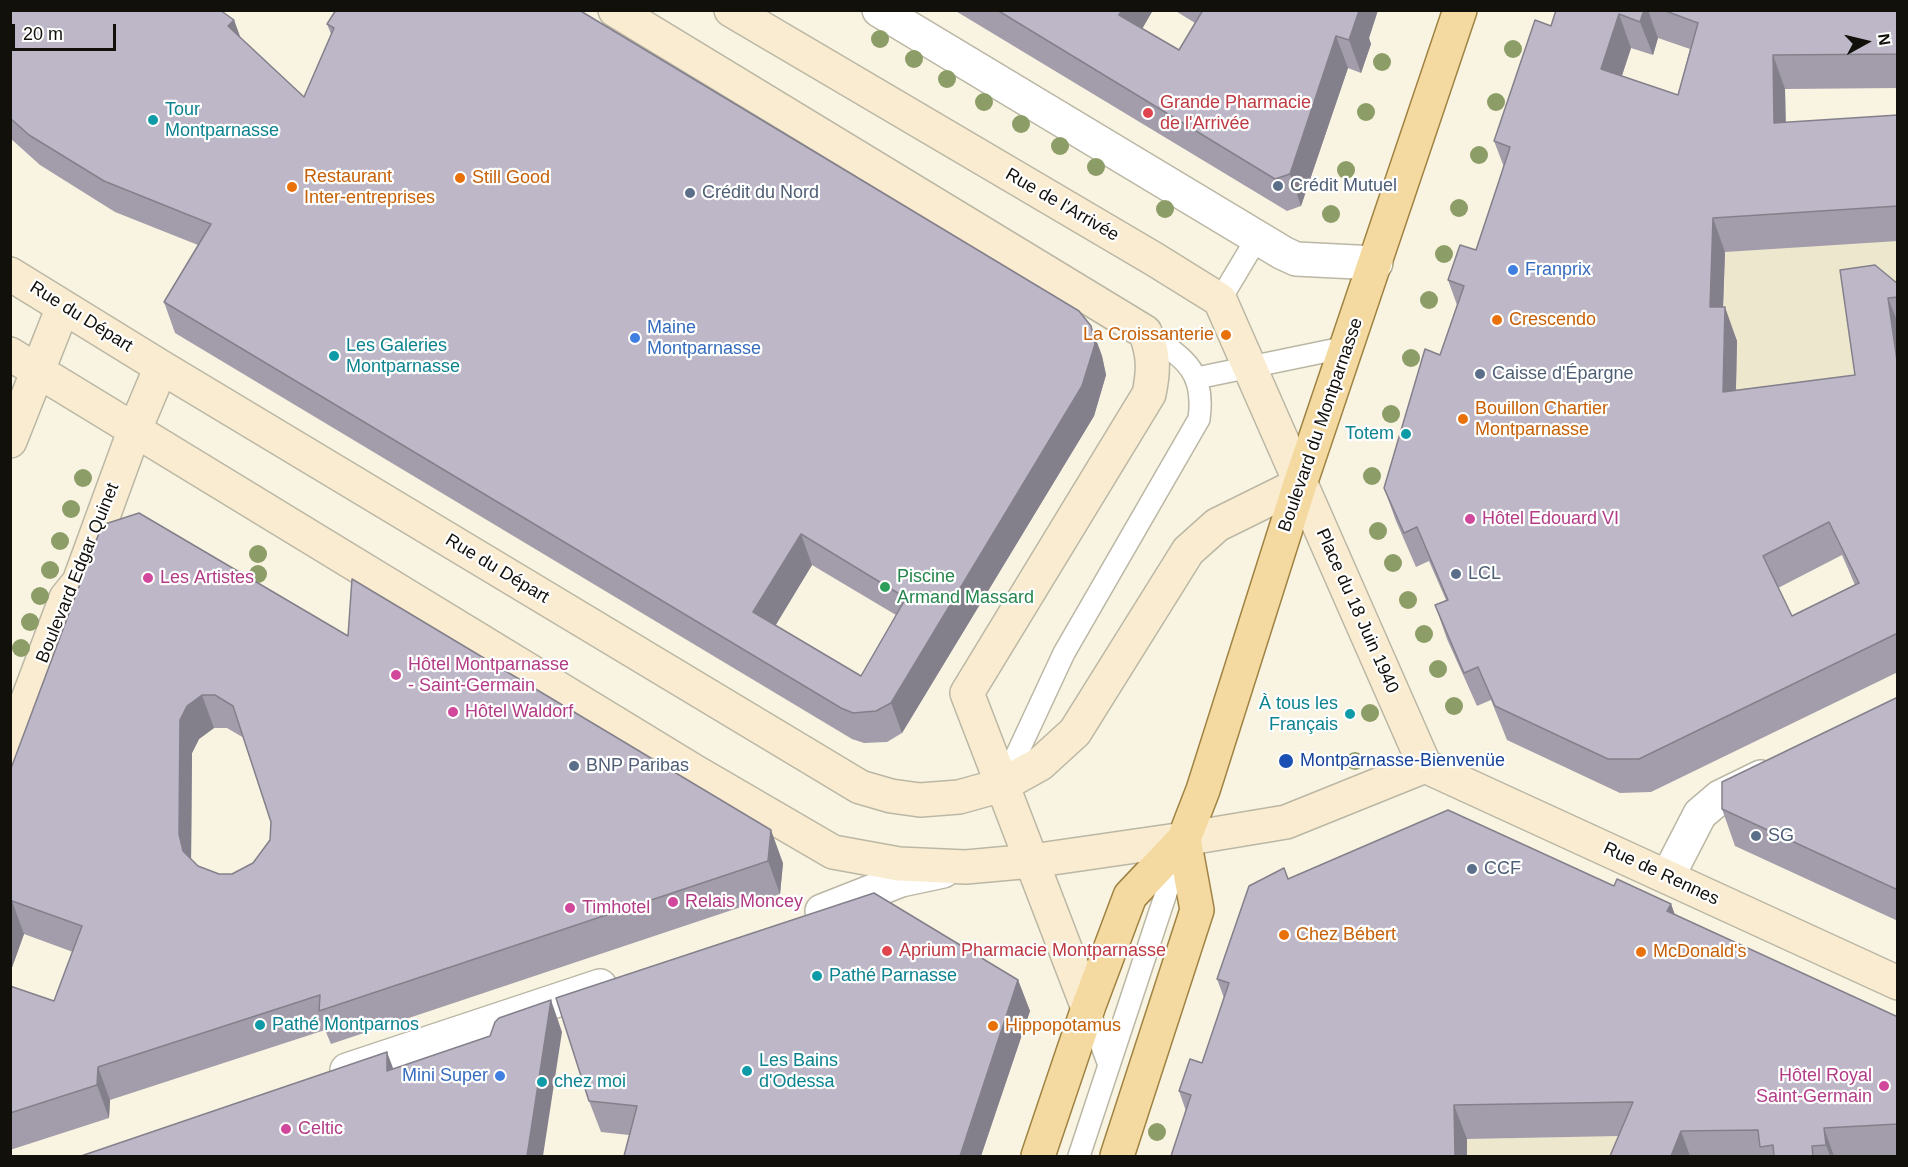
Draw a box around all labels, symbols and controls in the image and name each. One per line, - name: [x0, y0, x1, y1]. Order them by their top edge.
- scale bar: [15, 12, 118, 50]
- north arrow: [1836, 12, 1896, 72]
- text: 20 m: [23, 24, 63, 44]
- text: N: [1875, 33, 1894, 46]
- place label: Grande Pharmacie de l'Arrivée: [1160, 92, 1311, 134]
- place label: Tour Montparnasse: [165, 99, 279, 142]
- marker: Grande Pharmacie de l'Arrivée: [1141, 106, 1155, 120]
- marker: Tour Montparnasse: [146, 113, 160, 127]
- street label: Rue de l'Arrivée: [1001, 164, 1123, 246]
- place label: Restaurant Inter-entreprises: [304, 166, 435, 208]
- place label: Still Good: [472, 167, 550, 189]
- marker: Still Good: [453, 171, 467, 185]
- place label: Crédit Mutuel: [1290, 175, 1397, 197]
- marker: Crédit Mutuel: [1271, 179, 1285, 193]
- marker: Restaurant Inter-entreprises: [285, 180, 299, 194]
- place label: Crédit du Nord: [702, 182, 819, 204]
- marker: Crédit du Nord: [683, 186, 697, 200]
- place label: Franprix: [1525, 259, 1591, 281]
- marker: Franprix: [1506, 263, 1520, 277]
- street label: Rue du Départ: [26, 277, 136, 357]
- place label: Crescendo: [1509, 309, 1596, 331]
- marker: Crescendo: [1490, 313, 1504, 327]
- street label: Boulevard du Montparnasse: [1274, 315, 1368, 535]
- place label: Maine Montparnasse: [647, 317, 761, 360]
- place label: La Croissanterie: [1083, 324, 1214, 346]
- marker: La Croissanterie: [1219, 328, 1233, 342]
- marker: Maine Montparnasse: [628, 331, 642, 345]
- place label: Les Galeries Montparnasse: [346, 335, 460, 378]
- marker: Les Galeries Montparnasse: [327, 349, 341, 363]
- place label: Caisse d'Épargne: [1492, 363, 1634, 385]
- marker: Caisse d'Épargne: [1473, 367, 1487, 381]
- place label: Bouillon Chartier Montparnasse: [1475, 398, 1608, 440]
- marker: Bouillon Chartier Montparnasse: [1456, 412, 1470, 426]
- place label: Totem: [1345, 423, 1394, 445]
- marker: Totem: [1399, 427, 1413, 441]
- street label: Boulevard Edgar Quinet: [32, 480, 124, 666]
- place label: Hôtel Edouard VI: [1482, 508, 1619, 530]
- marker: Hôtel Edouard VI: [1463, 512, 1477, 526]
- street label: Place du 18 Juin 1940: [1311, 525, 1403, 697]
- street label: Rue du Départ: [441, 530, 553, 608]
- place label: LCL: [1468, 563, 1501, 585]
- place label: Piscine Armand Massard: [897, 566, 1034, 608]
- place label: Les Artistes: [160, 567, 254, 589]
- marker: LCL: [1449, 567, 1463, 581]
- marker: Les Artistes: [141, 571, 155, 585]
- marker: Piscine Armand Massard: [878, 580, 892, 594]
- place label: Hôtel Montparnasse - Saint-Germain: [408, 654, 569, 696]
- marker: Hôtel Montparnasse - Saint-Germain: [389, 668, 403, 682]
- place label: À tous les Français: [1259, 693, 1338, 736]
- place label: Hôtel Waldorf: [465, 701, 573, 723]
- marker: Hôtel Waldorf: [446, 705, 460, 719]
- marker: À tous les Français: [1343, 707, 1357, 721]
- place label: Montparnasse-Bienvenüe: [1300, 750, 1505, 772]
- marker: Montparnasse-Bienvenüe: [1277, 752, 1295, 770]
- place label: BNP Paribas: [586, 755, 689, 777]
- marker: BNP Paribas: [567, 759, 581, 773]
- place label: SG: [1768, 825, 1794, 847]
- marker: SG: [1749, 829, 1763, 843]
- street label: Rue de Rennes: [1600, 838, 1722, 910]
- place label: CCF: [1484, 858, 1521, 880]
- marker: CCF: [1465, 862, 1479, 876]
- place label: Relais Moncey: [685, 891, 803, 913]
- marker: Relais Moncey: [666, 895, 680, 909]
- place label: Timhotel: [582, 897, 650, 919]
- marker: Timhotel: [563, 901, 577, 915]
- place label: Chez Bébert: [1296, 924, 1396, 946]
- marker: Chez Bébert: [1277, 928, 1291, 942]
- place label: Aprium Pharmacie Montparnasse: [899, 940, 1166, 962]
- place label: McDonald's: [1653, 941, 1746, 963]
- marker: Aprium Pharmacie Montparnasse: [880, 944, 894, 958]
- marker: McDonald's: [1634, 945, 1648, 959]
- place label: Pathé Parnasse: [829, 965, 957, 987]
- marker: Pathé Parnasse: [810, 969, 824, 983]
- place label: Pathé Montparnos: [272, 1014, 419, 1036]
- place label: Hippopotamus: [1005, 1015, 1121, 1037]
- marker: Pathé Montparnos: [253, 1018, 267, 1032]
- marker: Hippopotamus: [986, 1019, 1000, 1033]
- place label: Les Bains d'Odessa: [759, 1050, 838, 1092]
- marker: Les Bains d'Odessa: [740, 1064, 754, 1078]
- place label: Mini Super: [402, 1065, 488, 1087]
- place label: Hôtel Royal Saint-Germain: [1756, 1065, 1872, 1108]
- marker: Mini Super: [493, 1069, 507, 1083]
- place label: chez moi: [554, 1071, 626, 1093]
- marker: chez moi: [535, 1075, 549, 1089]
- marker: Hôtel Royal Saint-Germain: [1877, 1079, 1891, 1093]
- place label: Celtic: [298, 1118, 343, 1140]
- marker: Celtic: [279, 1122, 293, 1136]

